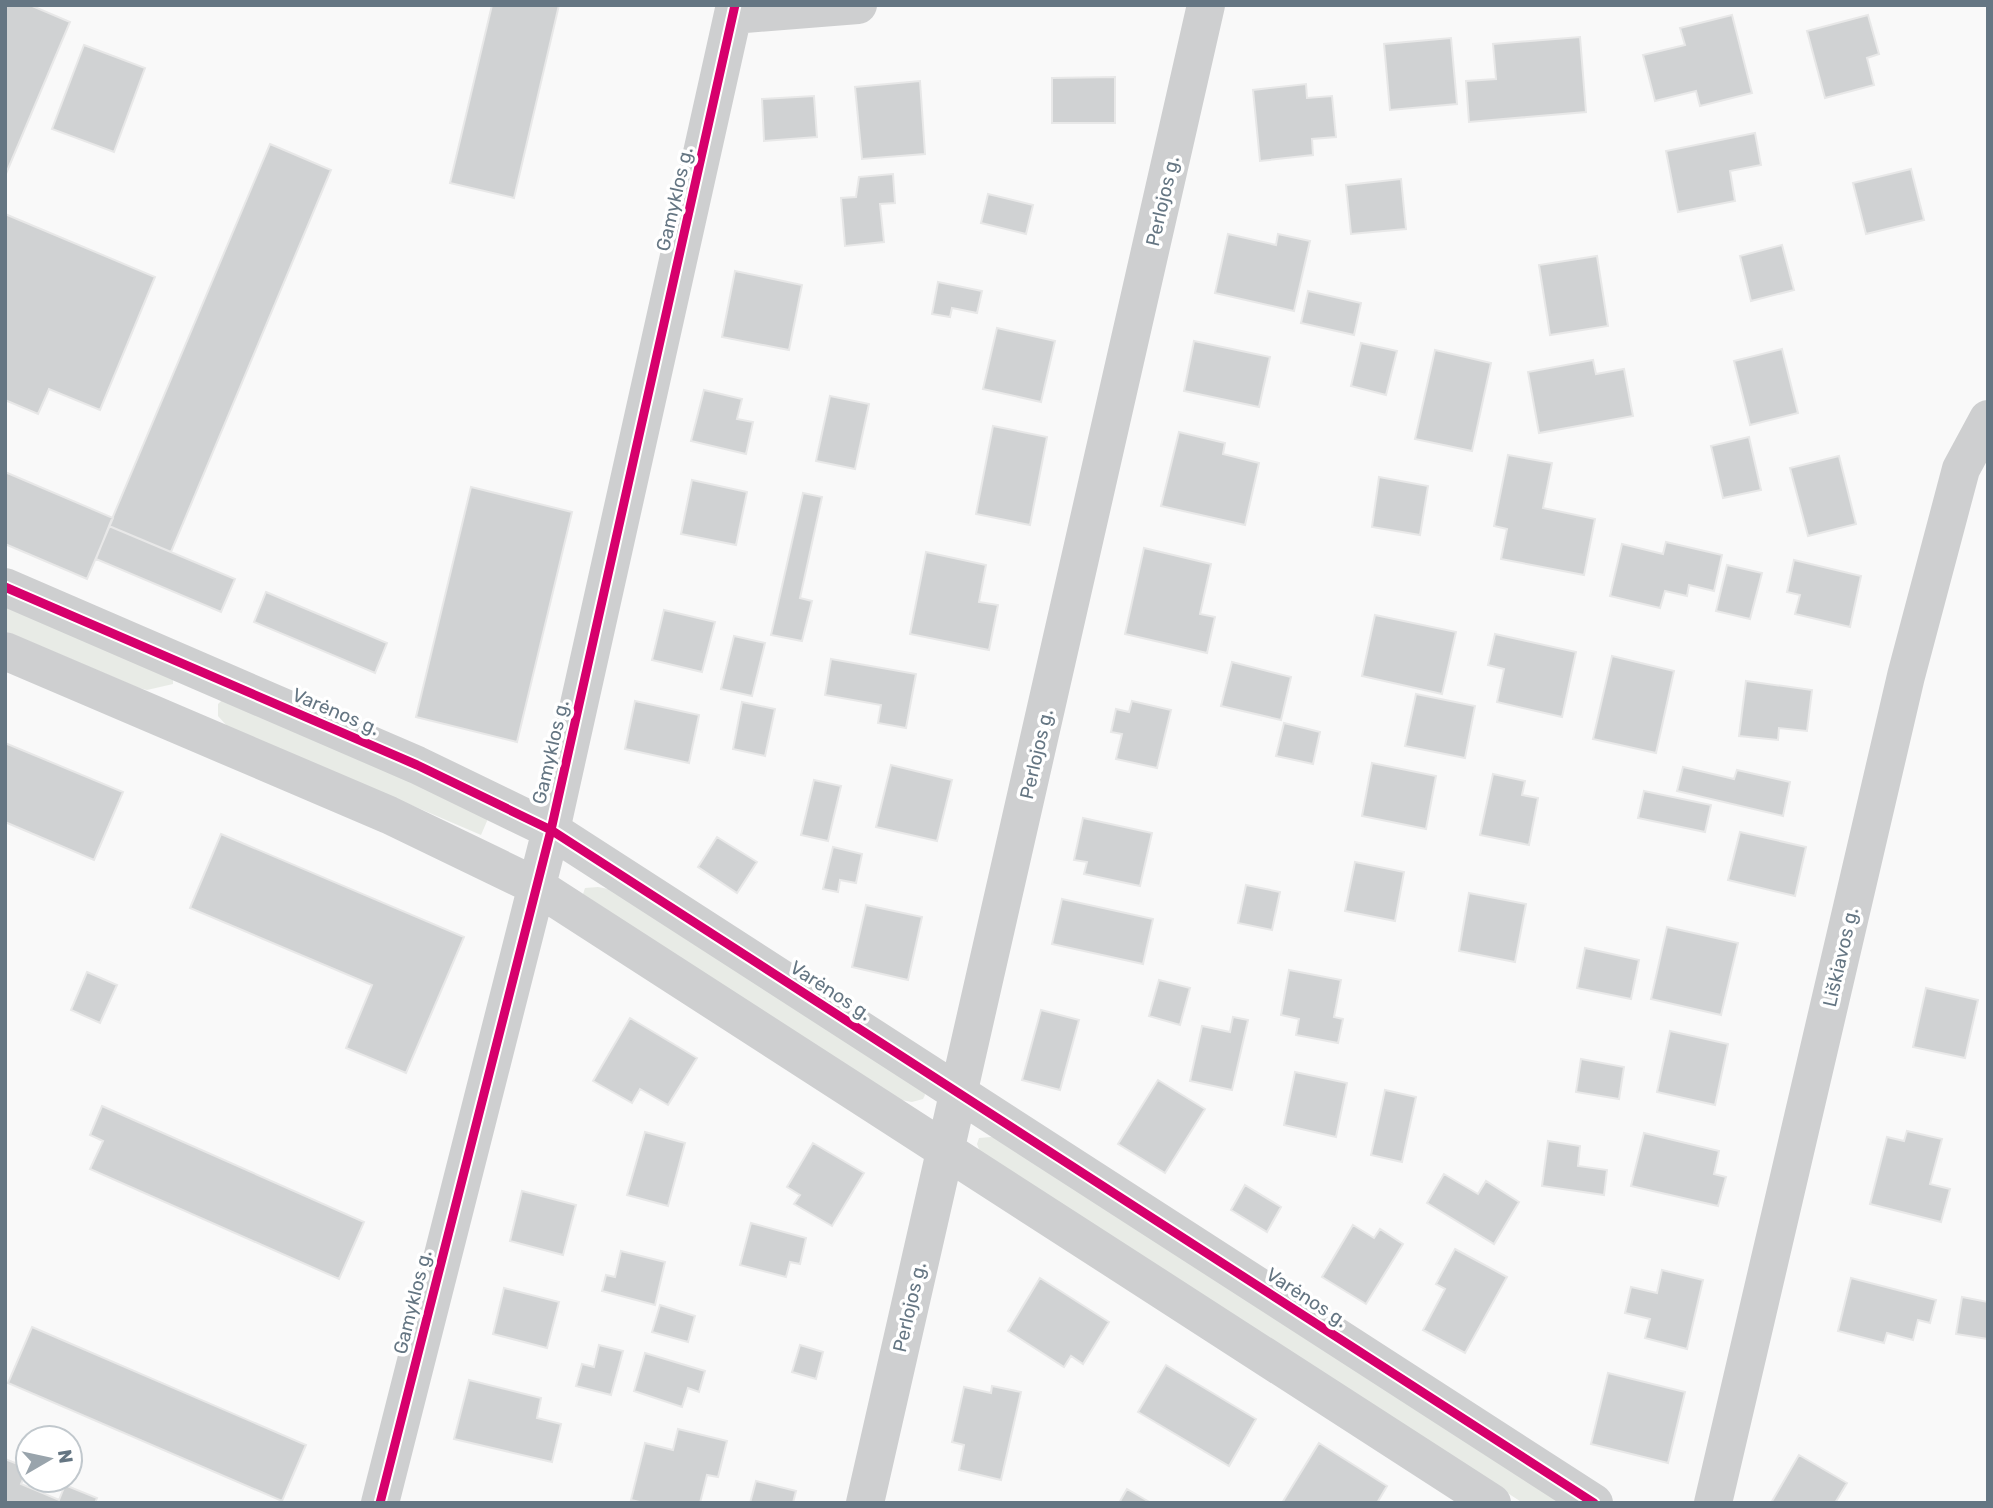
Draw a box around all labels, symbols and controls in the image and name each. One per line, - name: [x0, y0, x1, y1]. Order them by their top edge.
- street label: Gamyklos g.: [651, 145, 698, 253]
- street label: Perlojos g.: [1141, 154, 1184, 248]
- street label: Varėnos g.: [289, 683, 383, 740]
- street label: Gamyklos g.: [527, 698, 574, 806]
- street label: Perlojos g.: [1015, 707, 1058, 801]
- street label: Liškiavos g.: [1818, 905, 1863, 1009]
- street label: Varėnos g.: [786, 956, 876, 1025]
- street label: Gamyklos g.: [388, 1248, 437, 1356]
- street label: Perlojos g.: [888, 1260, 931, 1354]
- street label: Varėnos g.: [1262, 1263, 1352, 1332]
- north arrow: [14, 1424, 84, 1494]
- text: N: [53, 1448, 78, 1465]

